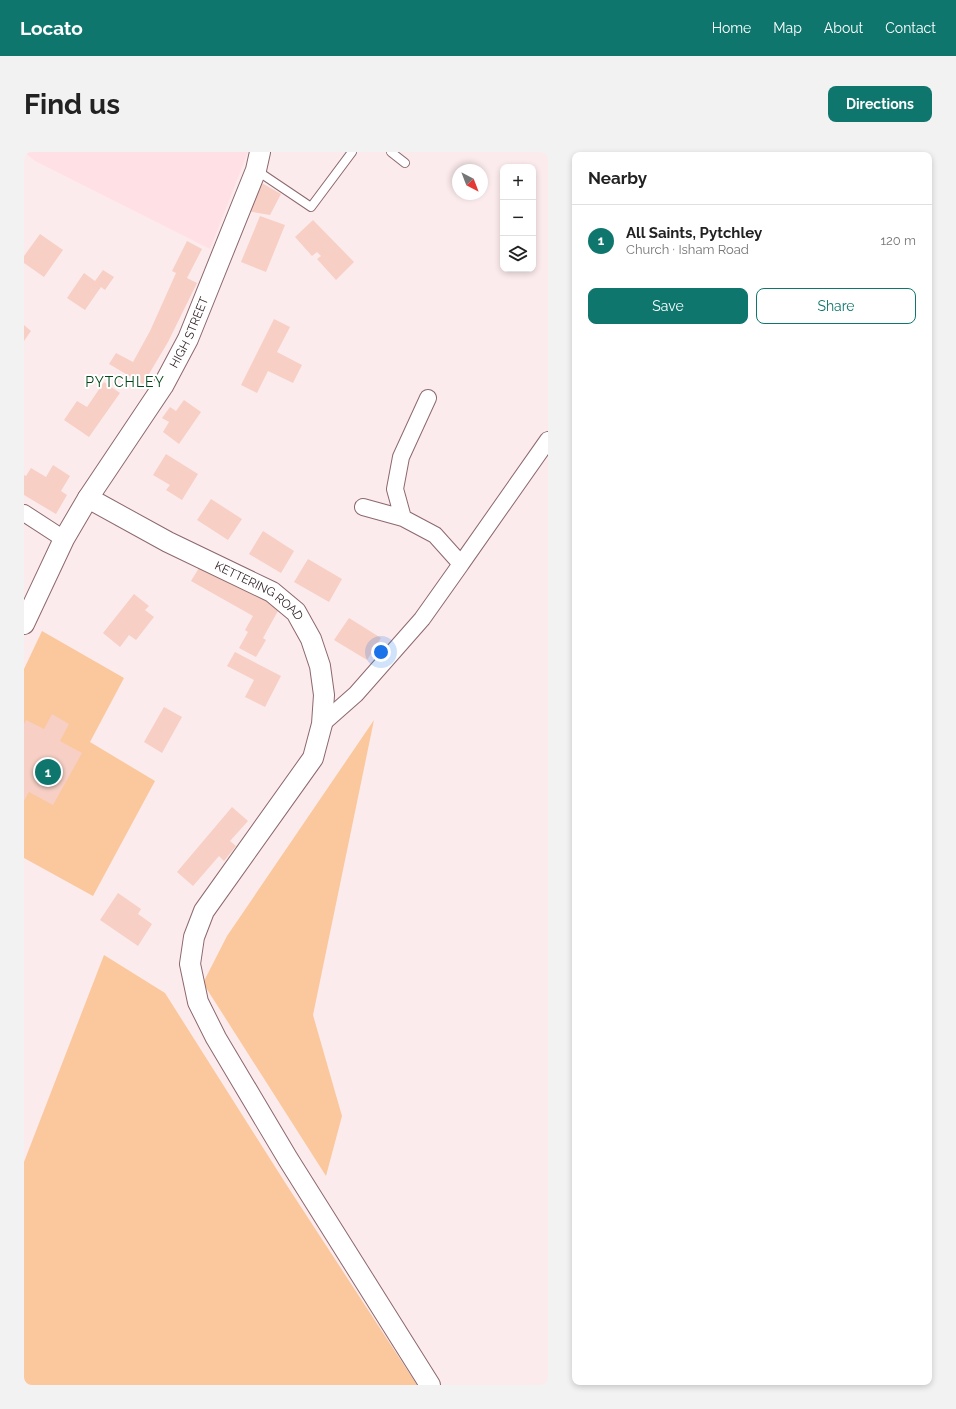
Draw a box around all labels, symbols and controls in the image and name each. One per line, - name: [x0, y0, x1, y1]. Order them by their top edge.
- text: Locato: [20, 17, 83, 39]
- text: Home: [712, 20, 751, 36]
- text: Map: [773, 20, 802, 36]
- text: About: [824, 20, 863, 36]
- text: Contact: [885, 20, 936, 36]
- button: Directions: [828, 86, 932, 122]
- text: Find us: [24, 88, 120, 121]
- north arrow: [452, 164, 488, 200]
- map controls: [500, 164, 536, 272]
- button: +: [500, 164, 536, 200]
- text: Nearby: [588, 168, 647, 188]
- button: −: [500, 200, 536, 236]
- text: All Saints, Pytchley: [626, 224, 762, 242]
- text: 1: [598, 233, 604, 248]
- text: 120 m: [880, 233, 916, 248]
- button: layers: [500, 236, 536, 272]
- text: Church · Isham Road: [626, 242, 749, 257]
- button: Save: [588, 288, 748, 324]
- button: Share: [756, 288, 916, 324]
- street label: HIGH STREET: [167, 294, 212, 370]
- district label: PYTCHLEY: [85, 374, 165, 390]
- street label: KETTERING ROAD: [212, 559, 306, 623]
- your location: [371, 642, 391, 662]
- pin: 1: [35, 757, 61, 787]

